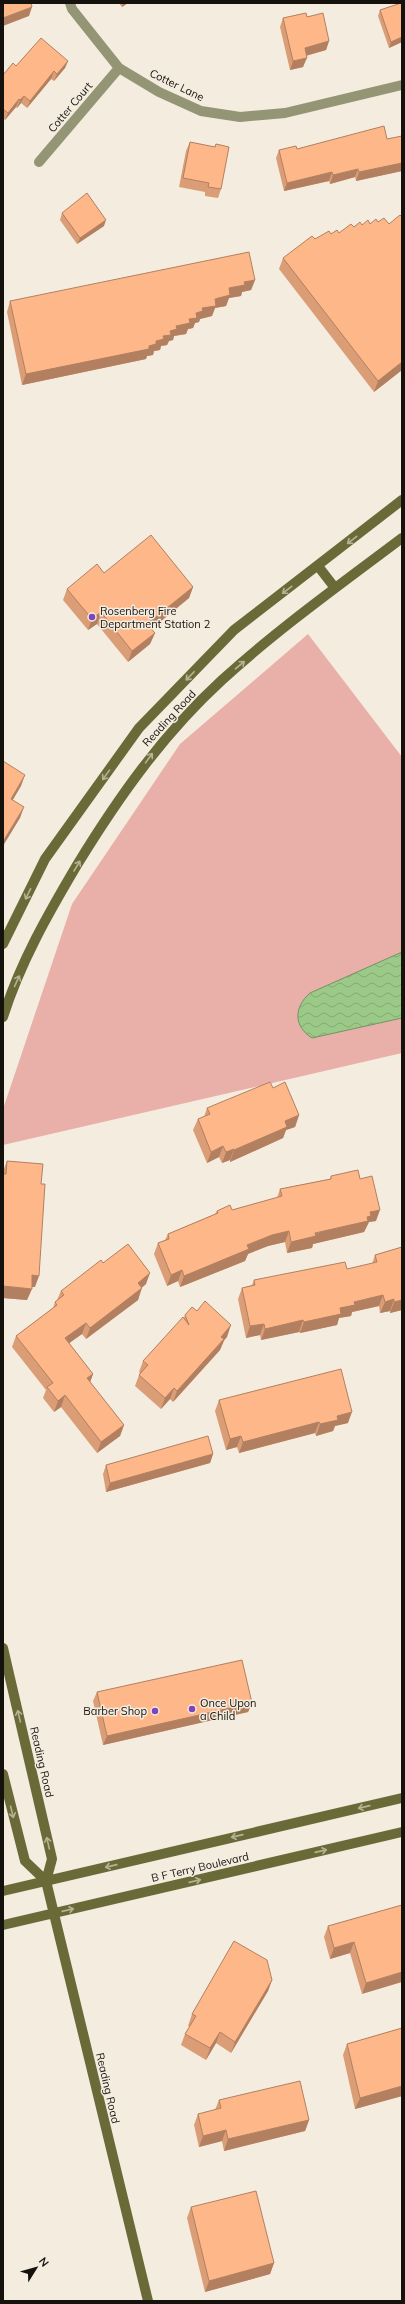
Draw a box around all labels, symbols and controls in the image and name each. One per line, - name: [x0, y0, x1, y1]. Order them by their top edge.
- street label: Cotter Lane: [148, 66, 206, 104]
- street label: Cotter Court: [45, 79, 95, 135]
- one-way arrow: [346, 535, 357, 544]
- one-way arrow: [281, 586, 292, 594]
- place label: Rosenberg Fire Department Station 2: [100, 604, 211, 631]
- marker: Rosenberg Fire Department Station 2: [87, 612, 97, 622]
- one-way arrow: [235, 661, 245, 670]
- one-way arrow: [185, 671, 195, 681]
- street label: Reading Road: [139, 687, 199, 749]
- one-way arrow: [145, 752, 153, 763]
- one-way arrow: [102, 769, 110, 780]
- one-way arrow: [73, 860, 81, 872]
- one-way arrow: [24, 888, 31, 900]
- one-way arrow: [14, 975, 21, 987]
- place label: Once Upon a Child: [200, 1696, 257, 1723]
- place label: Barber Shop: [83, 1704, 147, 1718]
- marker: Once Upon a Child: [187, 1704, 197, 1714]
- marker: Barber Shop: [150, 1706, 160, 1716]
- one-way arrow: [14, 1710, 22, 1723]
- street label: Reading Road: [27, 1725, 57, 1799]
- one-way arrow: [358, 1804, 371, 1812]
- one-way arrow: [9, 1805, 17, 1818]
- one-way arrow: [231, 1833, 244, 1841]
- one-way arrow: [44, 1837, 51, 1850]
- one-way arrow: [315, 1847, 328, 1854]
- street label: B F Terry Boulevard: [150, 1849, 250, 1885]
- one-way arrow: [104, 1862, 117, 1870]
- one-way arrow: [188, 1876, 201, 1884]
- one-way arrow: [61, 1906, 74, 1913]
- street label: Reading Road: [93, 2051, 123, 2125]
- north arrow: [16, 2248, 56, 2288]
- text: N: [36, 2254, 52, 2270]

